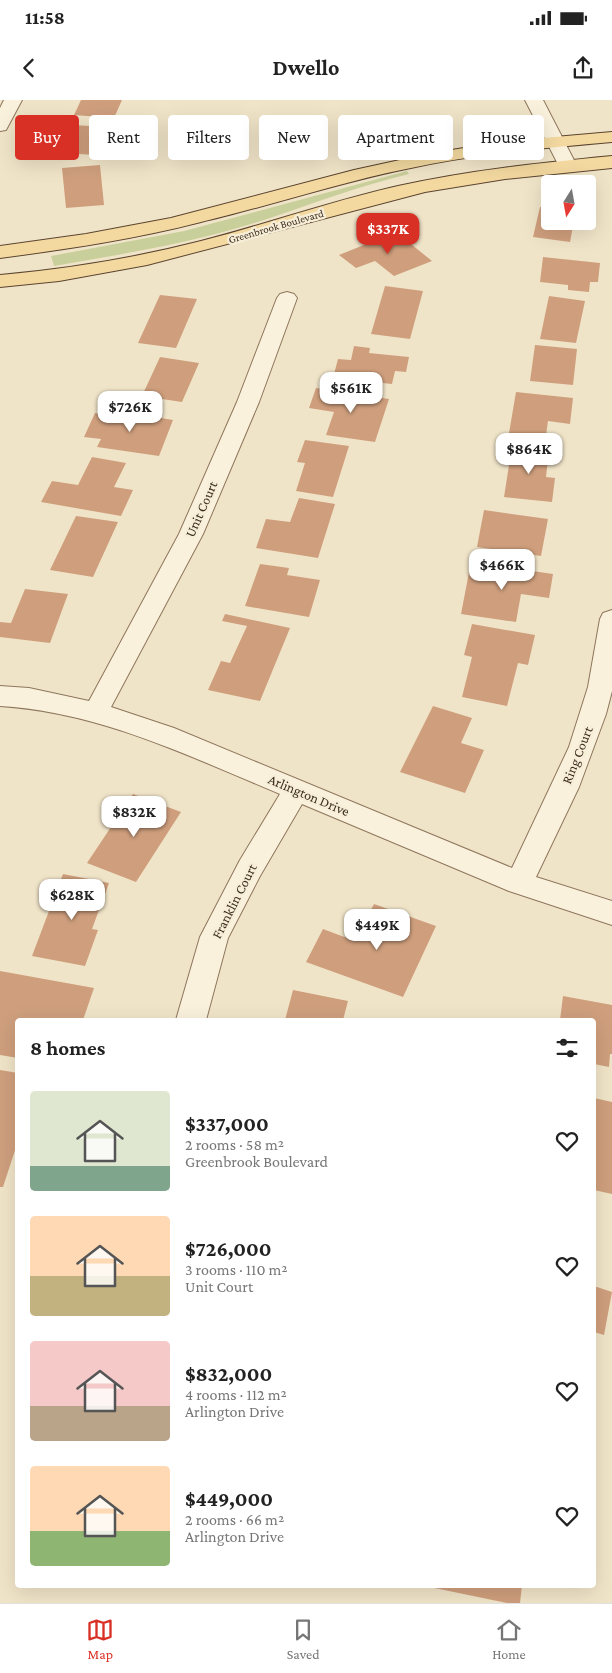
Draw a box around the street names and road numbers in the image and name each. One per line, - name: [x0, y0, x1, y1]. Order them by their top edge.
- street label: Greenbrook Boulevard: [227, 207, 325, 245]
- street label: Unit Court: [182, 478, 221, 540]
- street label: Ring Court: [558, 724, 596, 786]
- street label: Arlington Drive: [266, 771, 352, 819]
- street label: Franklin Court: [208, 861, 260, 941]

